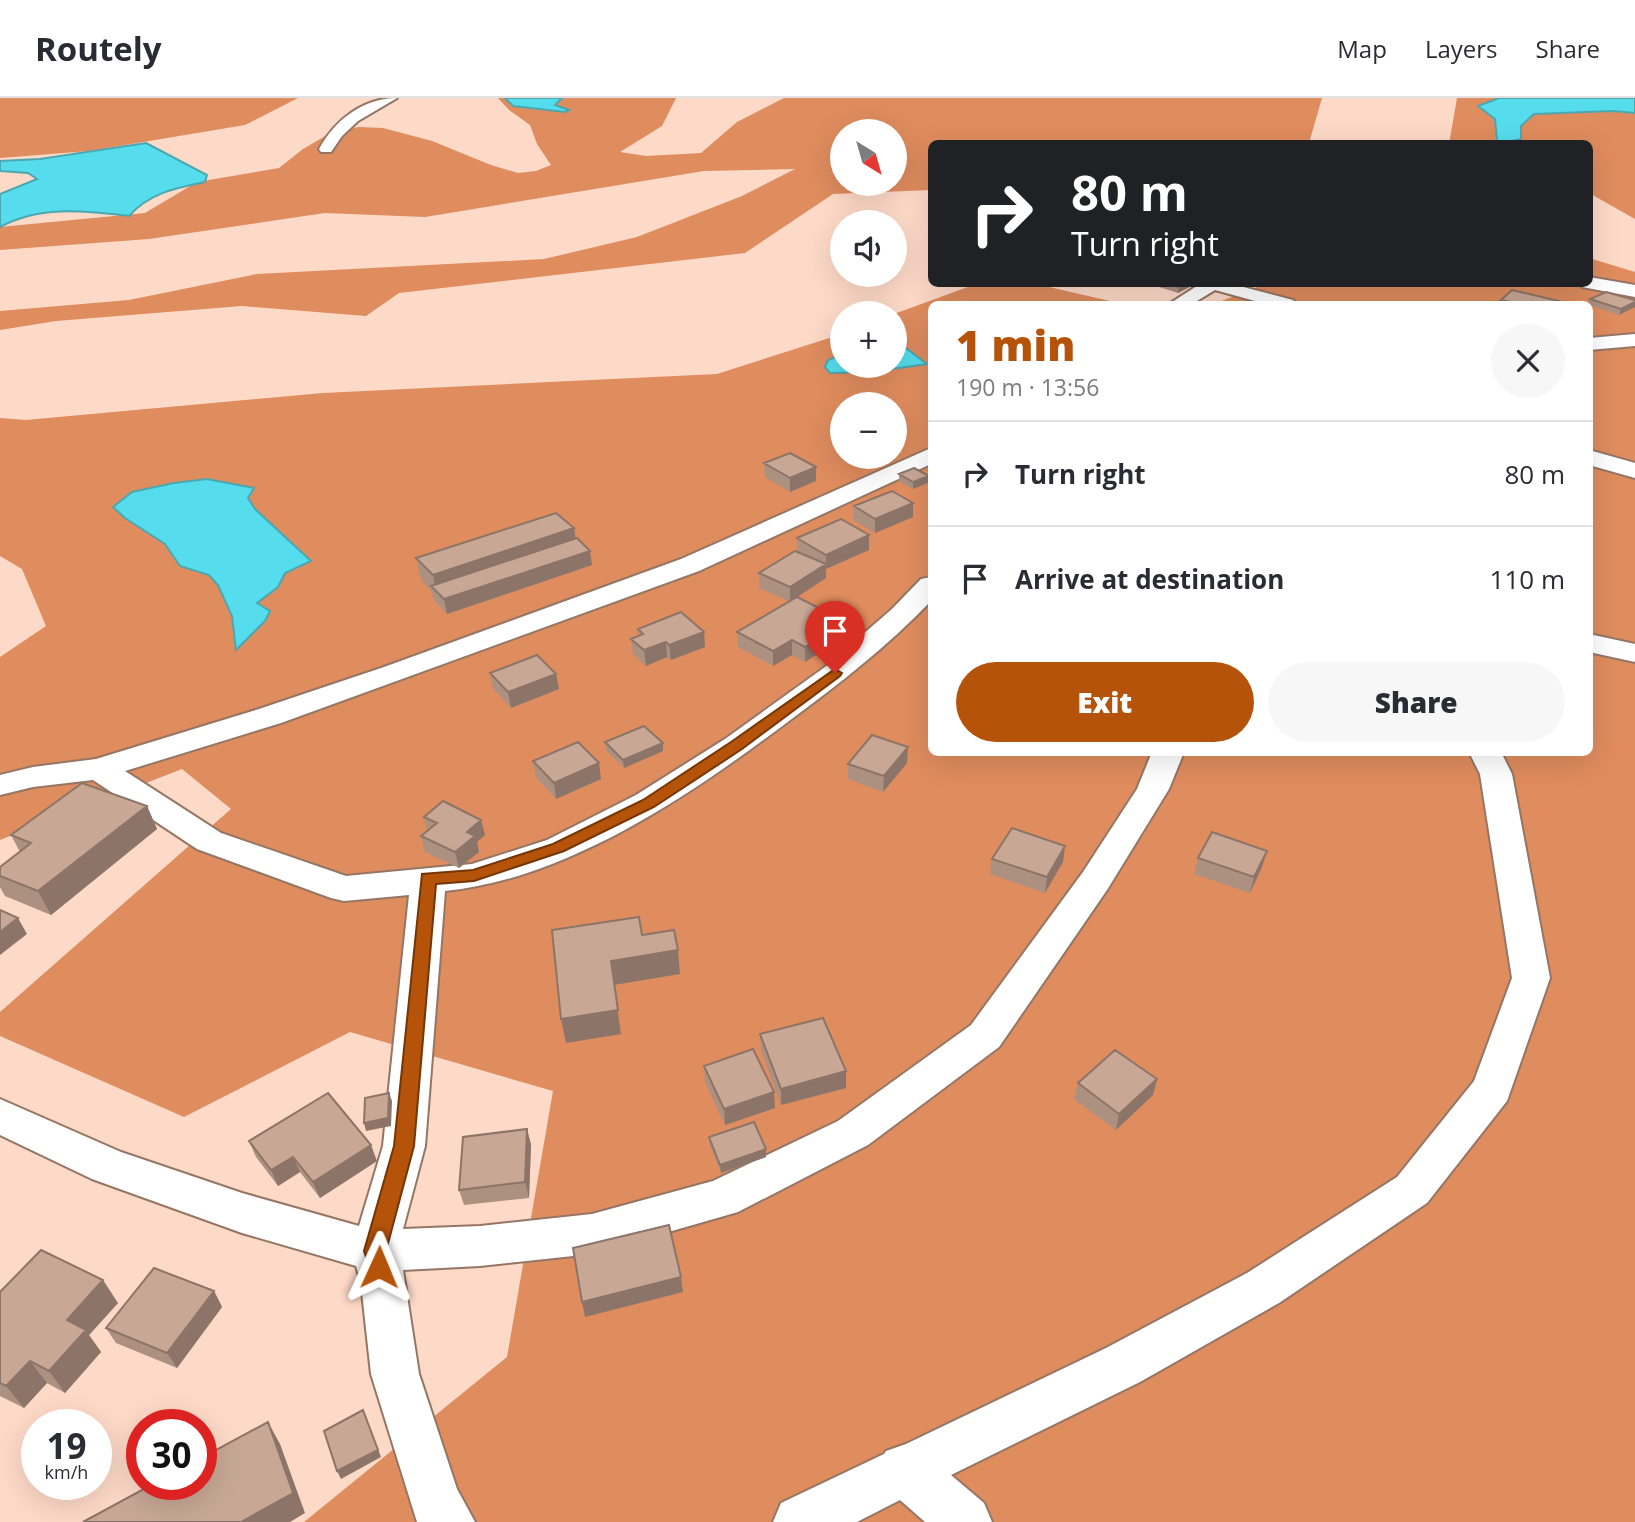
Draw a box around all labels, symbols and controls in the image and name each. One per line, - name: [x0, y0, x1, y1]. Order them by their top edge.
- text: Routely: [35, 26, 162, 71]
- text: Map: [1337, 32, 1387, 65]
- text: Layers: [1425, 32, 1498, 65]
- text: Share: [1536, 32, 1600, 65]
- north arrow: [830, 119, 906, 196]
- map controls: [830, 119, 907, 469]
- text: 80 m: [1071, 159, 1188, 225]
- icon: right: [956, 168, 1047, 259]
- button: sound: [830, 210, 907, 287]
- text: Turn right: [1071, 222, 1219, 265]
- button: +: [830, 301, 907, 378]
- text: 1 min: [956, 316, 1075, 373]
- button: close: [1491, 324, 1565, 398]
- text: 190 m · 13:56: [956, 371, 1099, 403]
- button: −: [830, 392, 907, 469]
- icon: right: [956, 455, 994, 493]
- text: Turn right: [1015, 456, 1146, 492]
- text: 80 m: [1504, 456, 1565, 492]
- icon: arrive: [956, 560, 994, 598]
- text: Arrive at destination: [1015, 561, 1284, 597]
- text: 110 m: [1490, 561, 1565, 597]
- pin: [805, 601, 865, 673]
- icon: arrive: [816, 612, 854, 650]
- button: Exit: [956, 662, 1254, 742]
- button: Share: [1268, 662, 1565, 742]
- position arrow: [342, 1230, 416, 1304]
- speed limit sign: 30: [126, 1409, 217, 1500]
- text: 19: [46, 1422, 87, 1469]
- text: km/h: [45, 1460, 88, 1484]

